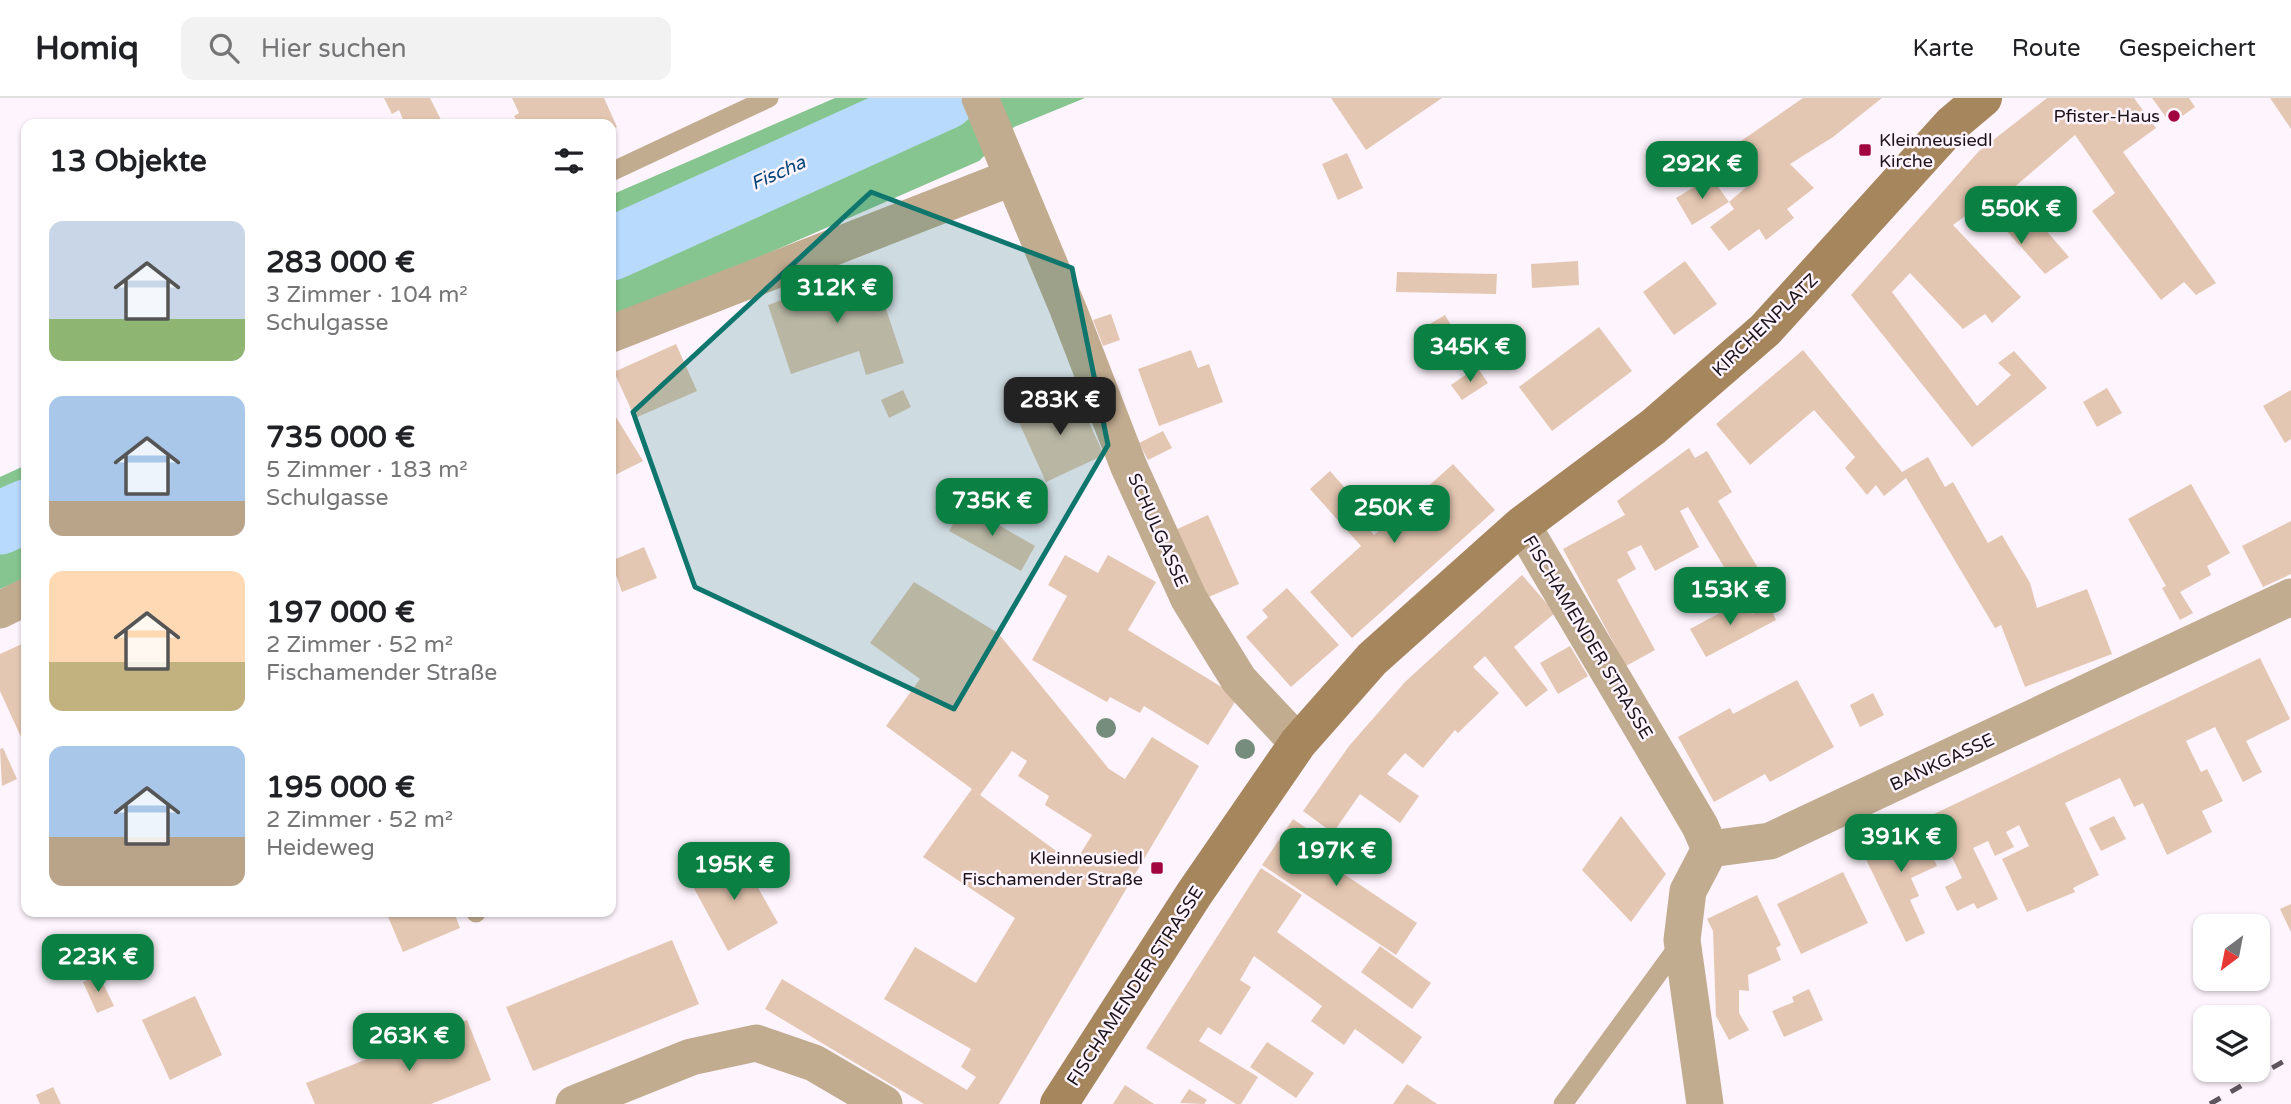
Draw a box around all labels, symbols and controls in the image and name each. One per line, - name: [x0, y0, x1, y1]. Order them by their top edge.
- search box: [181, 17, 671, 80]
- text: Homiq: [35, 29, 139, 68]
- icon: search: [205, 29, 243, 67]
- text: Hier suchen: [261, 33, 407, 64]
- text: Karte: [1912, 34, 1974, 63]
- text: Route: [2012, 34, 2081, 63]
- text: Gespeichert: [2119, 34, 2256, 63]
- place label: Pfister-Haus: [2053, 105, 2160, 127]
- marker: Pfister-Haus: [2166, 108, 2182, 124]
- place label: Kleinneusiedl Kirche: [1879, 129, 1992, 172]
- pin: 292K €: [1645, 141, 1759, 201]
- icon: filters: [550, 142, 588, 180]
- marker: Kleinneusiedl Kirche: [1857, 142, 1873, 158]
- text: 13 Objekte: [49, 143, 207, 180]
- text: 292K €: [1662, 150, 1742, 178]
- water label: Fischa: [747, 151, 810, 195]
- pin: 550K €: [1964, 186, 2078, 246]
- text: 550K €: [1981, 195, 2061, 223]
- text: 283 000 €: [266, 244, 415, 281]
- icon: home: [105, 249, 189, 333]
- pin: 312K €: [780, 266, 894, 325]
- street label: KIRCHENPLATZ: [1707, 269, 1823, 381]
- text: 312K €: [797, 274, 877, 302]
- text: 3 Zimmer · 104 m²: [266, 281, 468, 309]
- text: Schulgasse: [266, 309, 389, 337]
- pin: 345K €: [1413, 324, 1527, 384]
- text: 345K €: [1430, 333, 1510, 361]
- pin: 283K €: [1003, 378, 1117, 437]
- text: 283K €: [1020, 386, 1100, 414]
- text: 735 000 €: [266, 419, 415, 456]
- icon: home: [105, 424, 189, 508]
- text: 5 Zimmer · 183 m²: [266, 456, 468, 484]
- street label: SCHULGASSE: [1123, 470, 1193, 590]
- pin: 735K €: [935, 478, 1049, 538]
- text: Schulgasse: [266, 484, 389, 512]
- pin: 250K €: [1337, 486, 1451, 545]
- text: 735K €: [952, 487, 1032, 515]
- text: 250K €: [1354, 494, 1434, 522]
- street label: FISCHAMENDER STRASSE: [1518, 531, 1658, 743]
- pin: 153K €: [1673, 568, 1787, 627]
- text: 153K €: [1690, 576, 1770, 604]
- text: 197 000 €: [266, 594, 415, 631]
- icon: home: [105, 599, 189, 683]
- text: 2 Zimmer · 52 m²: [266, 631, 453, 659]
- text: Fischamender Straße: [266, 659, 497, 687]
- street label: BANKGASSE: [1886, 728, 1998, 796]
- text: 195 000 €: [266, 769, 415, 806]
- icon: home: [105, 774, 189, 858]
- text: 2 Zimmer · 52 m²: [266, 806, 453, 834]
- pin: 391K €: [1844, 814, 1958, 874]
- text: 391K €: [1861, 823, 1941, 851]
- pin: 197K €: [1279, 828, 1393, 888]
- text: Heideweg: [266, 834, 375, 862]
- text: 197K €: [1296, 837, 1376, 865]
- pin: 195K €: [677, 842, 791, 902]
- place label: Kleinneusiedl Fischamender Straße: [962, 847, 1143, 890]
- text: 195K €: [694, 851, 774, 879]
- marker: Kleinneusiedl Fischamender Straße: [1149, 860, 1165, 876]
- street label: FISCHAMENDER STRASSE: [1062, 882, 1208, 1090]
- north arrow: [2193, 914, 2270, 990]
- map controls: [2193, 914, 2270, 1082]
- pin: 223K €: [41, 934, 155, 994]
- text: 223K €: [58, 943, 138, 971]
- button: layers: [2193, 1005, 2270, 1082]
- pin: 263K €: [352, 1014, 466, 1073]
- text: 263K €: [369, 1022, 449, 1050]

